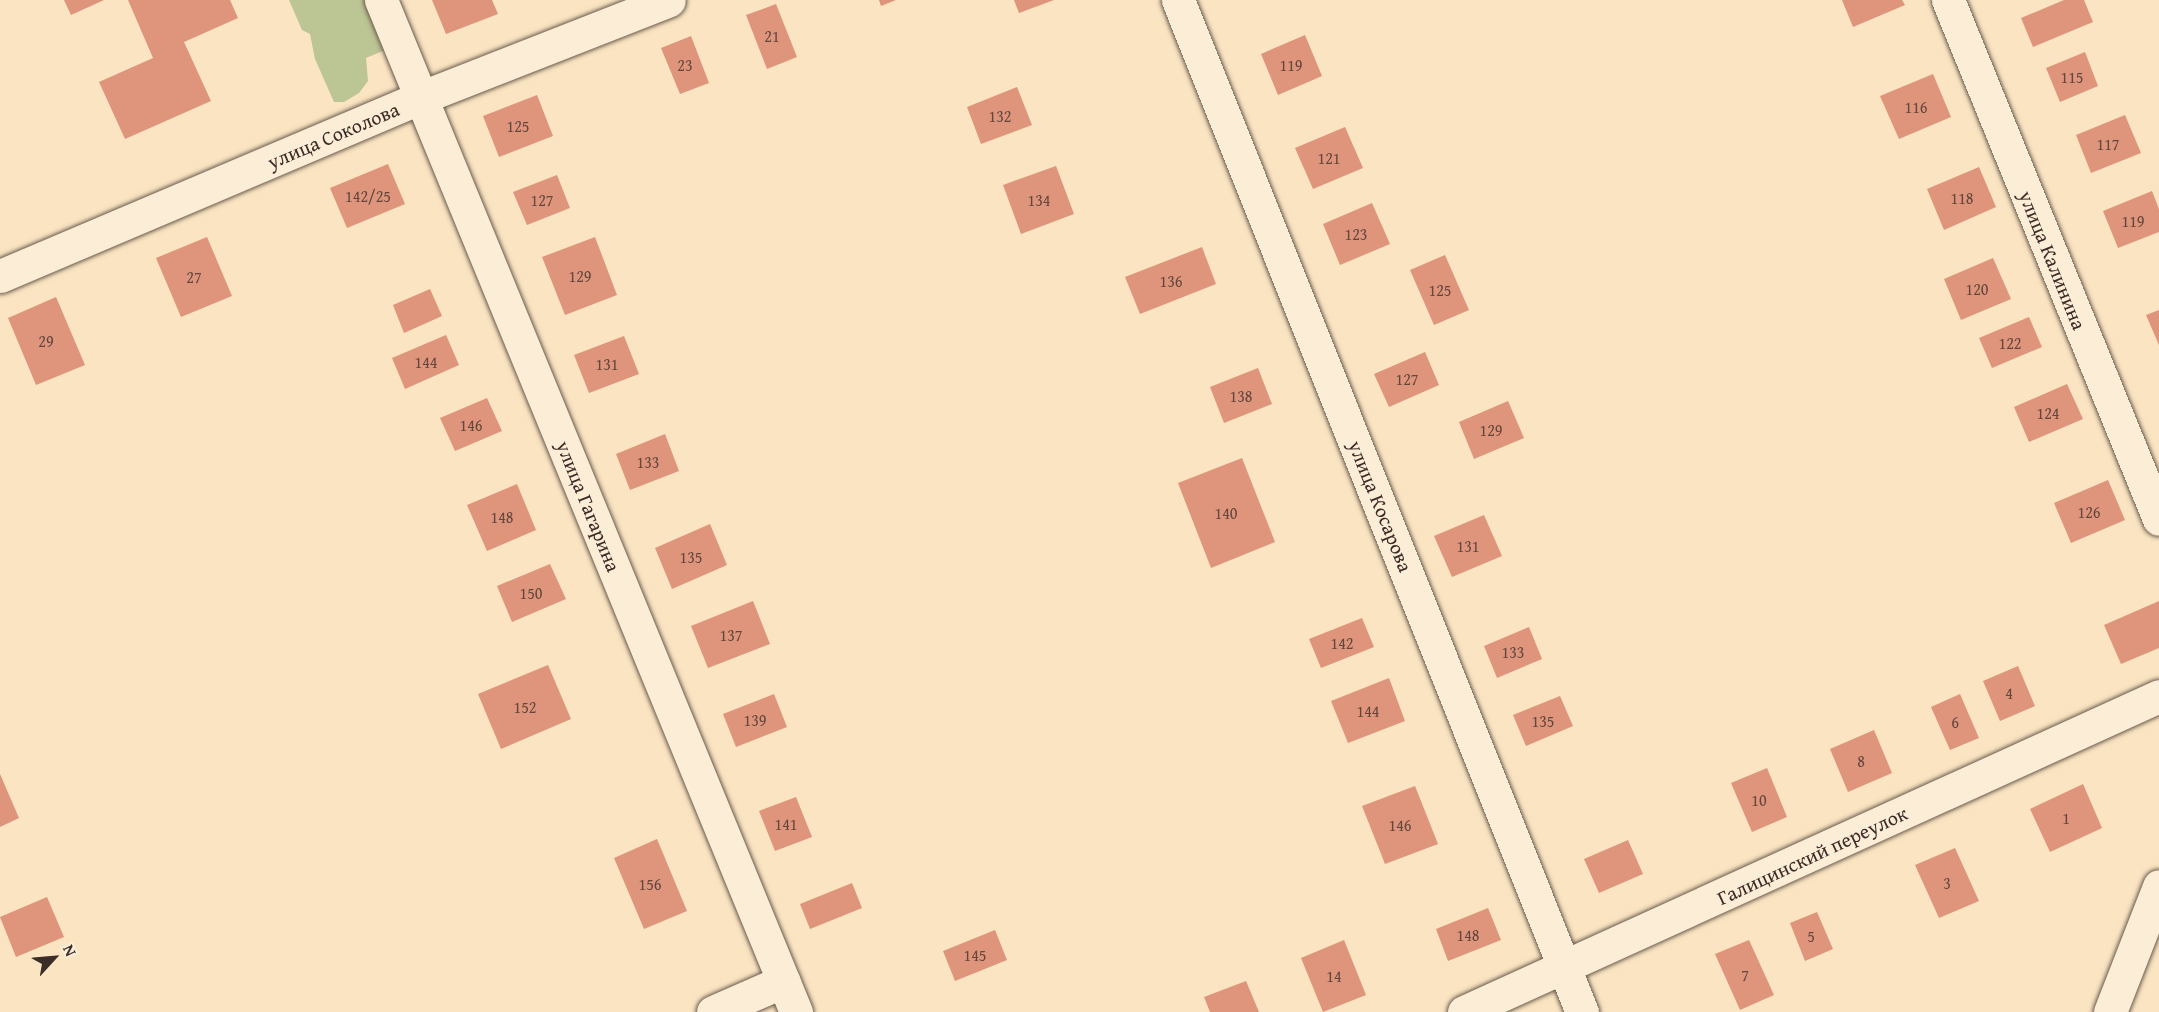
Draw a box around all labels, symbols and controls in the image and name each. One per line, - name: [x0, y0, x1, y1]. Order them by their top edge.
- house number: 21: [764, 26, 780, 46]
- house number: 23: [677, 55, 693, 75]
- house number: 119: [1279, 55, 1303, 75]
- house number: 115: [2060, 67, 2084, 87]
- street label: улица Соколова: [264, 96, 402, 174]
- house number: 116: [1904, 97, 1928, 117]
- house number: 132: [988, 106, 1012, 126]
- house number: 125: [506, 116, 530, 136]
- house number: 117: [2096, 134, 2120, 154]
- house number: 121: [1317, 148, 1341, 168]
- house number: 142/25: [345, 186, 391, 206]
- street label: улица Калинина: [2014, 187, 2092, 333]
- house number: 118: [1950, 188, 1974, 208]
- house number: 127: [530, 190, 554, 210]
- house number: 134: [1027, 190, 1051, 210]
- house number: 119: [2121, 211, 2145, 231]
- house number: 123: [1344, 224, 1368, 244]
- house number: 129: [568, 266, 592, 286]
- house number: 27: [186, 267, 202, 287]
- house number: 136: [1159, 271, 1183, 291]
- house number: 120: [1965, 279, 1989, 299]
- house number: 125: [1428, 280, 1452, 300]
- house number: 29: [38, 331, 54, 351]
- house number: 122: [1998, 333, 2022, 353]
- house number: 144: [414, 352, 438, 372]
- house number: 131: [595, 354, 619, 374]
- house number: 127: [1395, 369, 1419, 389]
- house number: 138: [1229, 386, 1253, 406]
- house number: 124: [2036, 403, 2060, 423]
- house number: 146: [459, 415, 483, 435]
- house number: 129: [1479, 420, 1503, 440]
- street label: улица Гагарина: [552, 437, 626, 575]
- street label: улица Косарова: [1344, 437, 1418, 575]
- house number: 133: [636, 452, 660, 472]
- house number: 126: [2077, 502, 2101, 522]
- house number: 140: [1214, 503, 1238, 523]
- house number: 148: [490, 507, 514, 527]
- house number: 131: [1456, 536, 1480, 556]
- house number: 135: [679, 547, 703, 567]
- house number: 150: [519, 583, 543, 603]
- house number: 137: [719, 625, 743, 645]
- house number: 142: [1330, 633, 1354, 653]
- house number: 133: [1501, 642, 1525, 662]
- house number: 4: [2005, 683, 2013, 703]
- house number: 152: [513, 697, 537, 717]
- house number: 144: [1356, 701, 1380, 721]
- house number: 139: [743, 710, 767, 730]
- house number: 135: [1531, 711, 1555, 731]
- house number: 6: [1951, 712, 1959, 732]
- house number: 8: [1857, 751, 1865, 771]
- house number: 10: [1751, 790, 1767, 810]
- street label: Галицинский переулок: [1713, 800, 1911, 910]
- house number: 1: [2062, 808, 2070, 828]
- house number: 141: [774, 814, 798, 834]
- house number: 146: [1388, 815, 1412, 835]
- house number: 3: [1943, 873, 1951, 893]
- house number: 156: [638, 874, 662, 894]
- house number: 148: [1456, 925, 1480, 945]
- house number: 5: [1807, 926, 1815, 946]
- north arrow: [24, 928, 84, 988]
- text: N: [57, 940, 83, 960]
- house number: 145: [963, 945, 987, 965]
- house number: 7: [1741, 965, 1749, 985]
- house number: 14: [1326, 966, 1342, 986]

